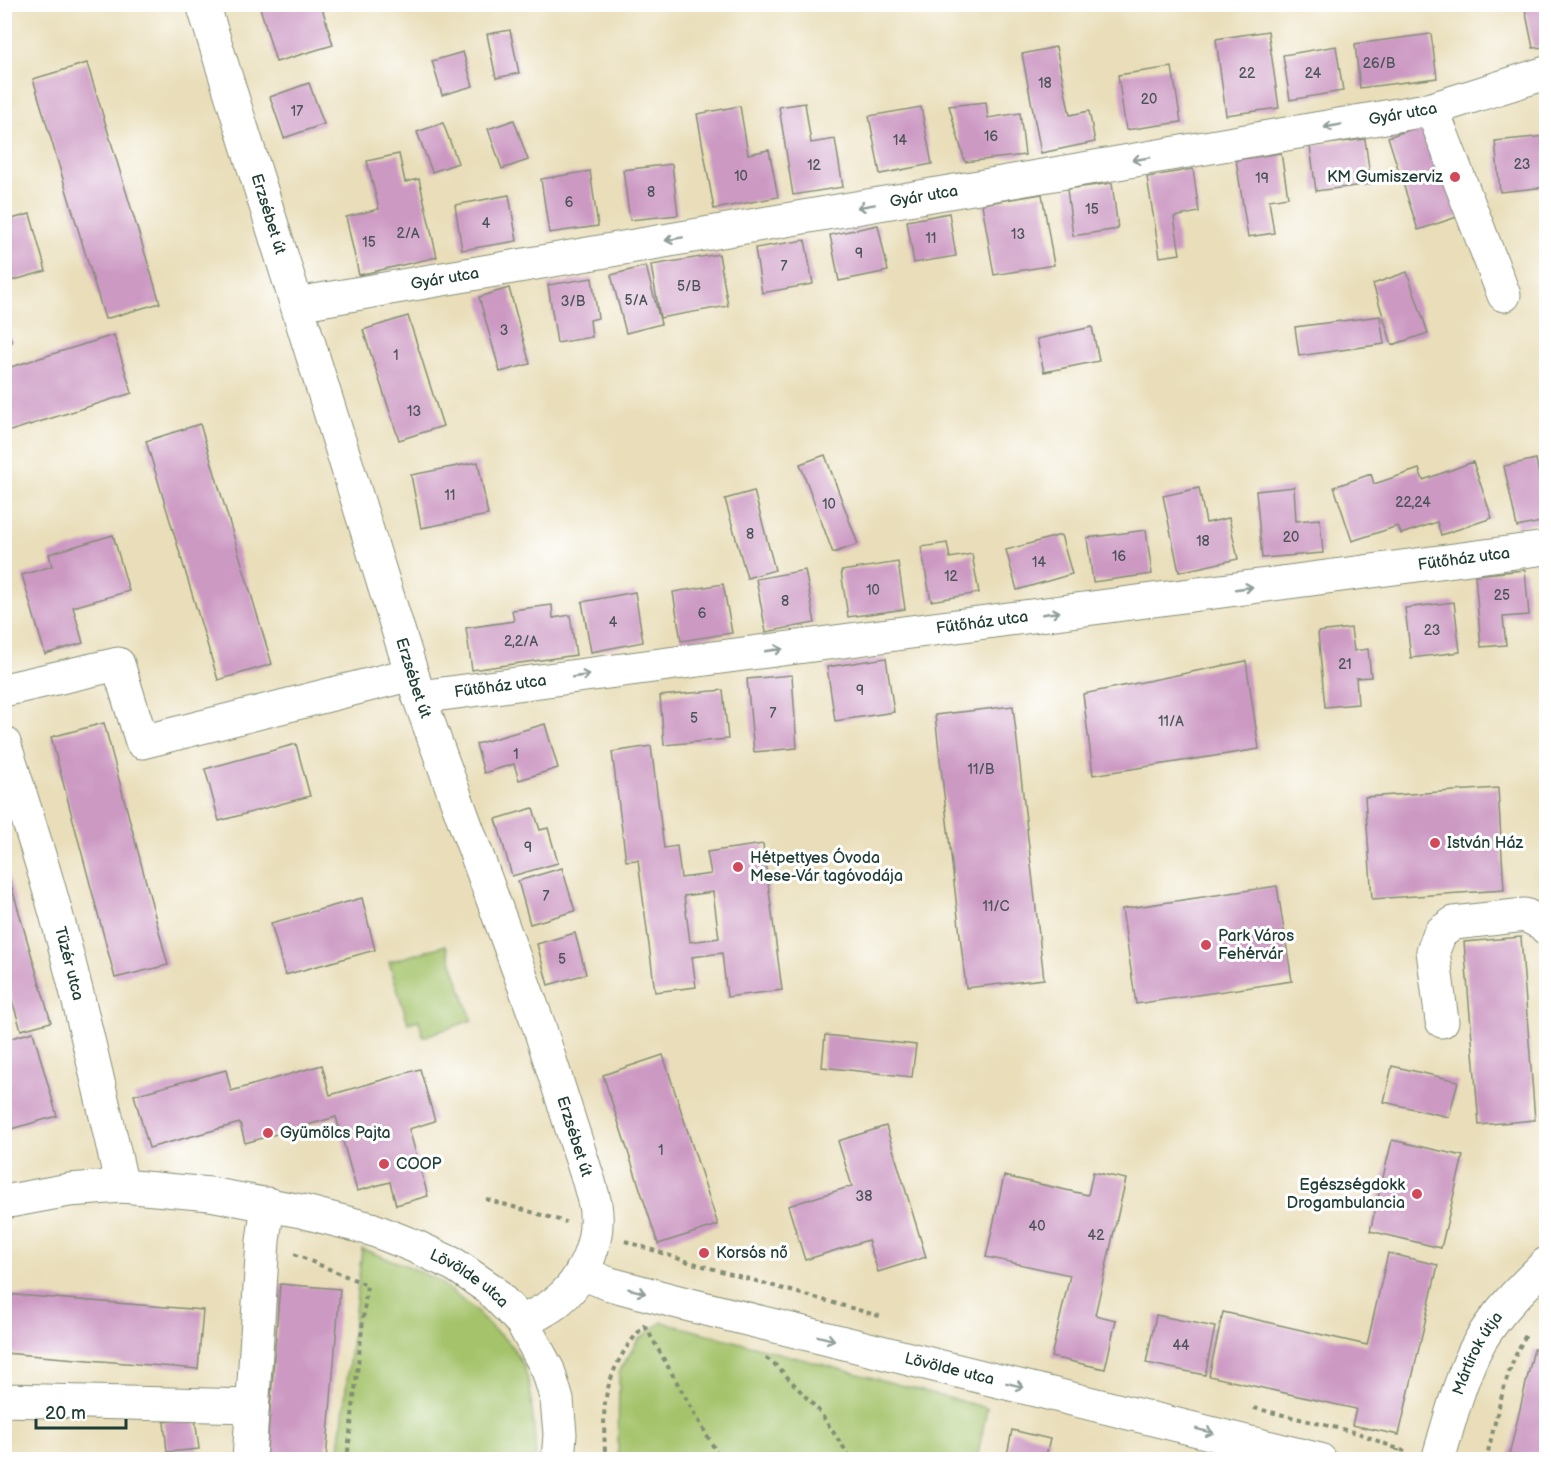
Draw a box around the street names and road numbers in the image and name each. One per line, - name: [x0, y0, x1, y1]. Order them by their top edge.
- street label: Gyár utca: [1367, 98, 1439, 129]
- street label: Erzsébet út: [247, 171, 290, 257]
- street label: Gyár utca: [888, 181, 959, 212]
- street label: Gyár utca: [409, 263, 480, 294]
- street label: Fűtőház utca: [1417, 543, 1511, 574]
- street label: Fűtőház utca: [935, 607, 1029, 638]
- street label: Erzsébet út: [392, 635, 435, 721]
- street label: Fűtőház utca: [453, 671, 548, 702]
- street label: Tüzér utca: [50, 924, 88, 1002]
- street label: Erzsébet út: [553, 1094, 596, 1179]
- street label: Lövölde utca: [427, 1245, 512, 1312]
- street label: Mártírok útja: [1448, 1308, 1507, 1398]
- street label: Lövölde utca: [903, 1349, 996, 1389]

